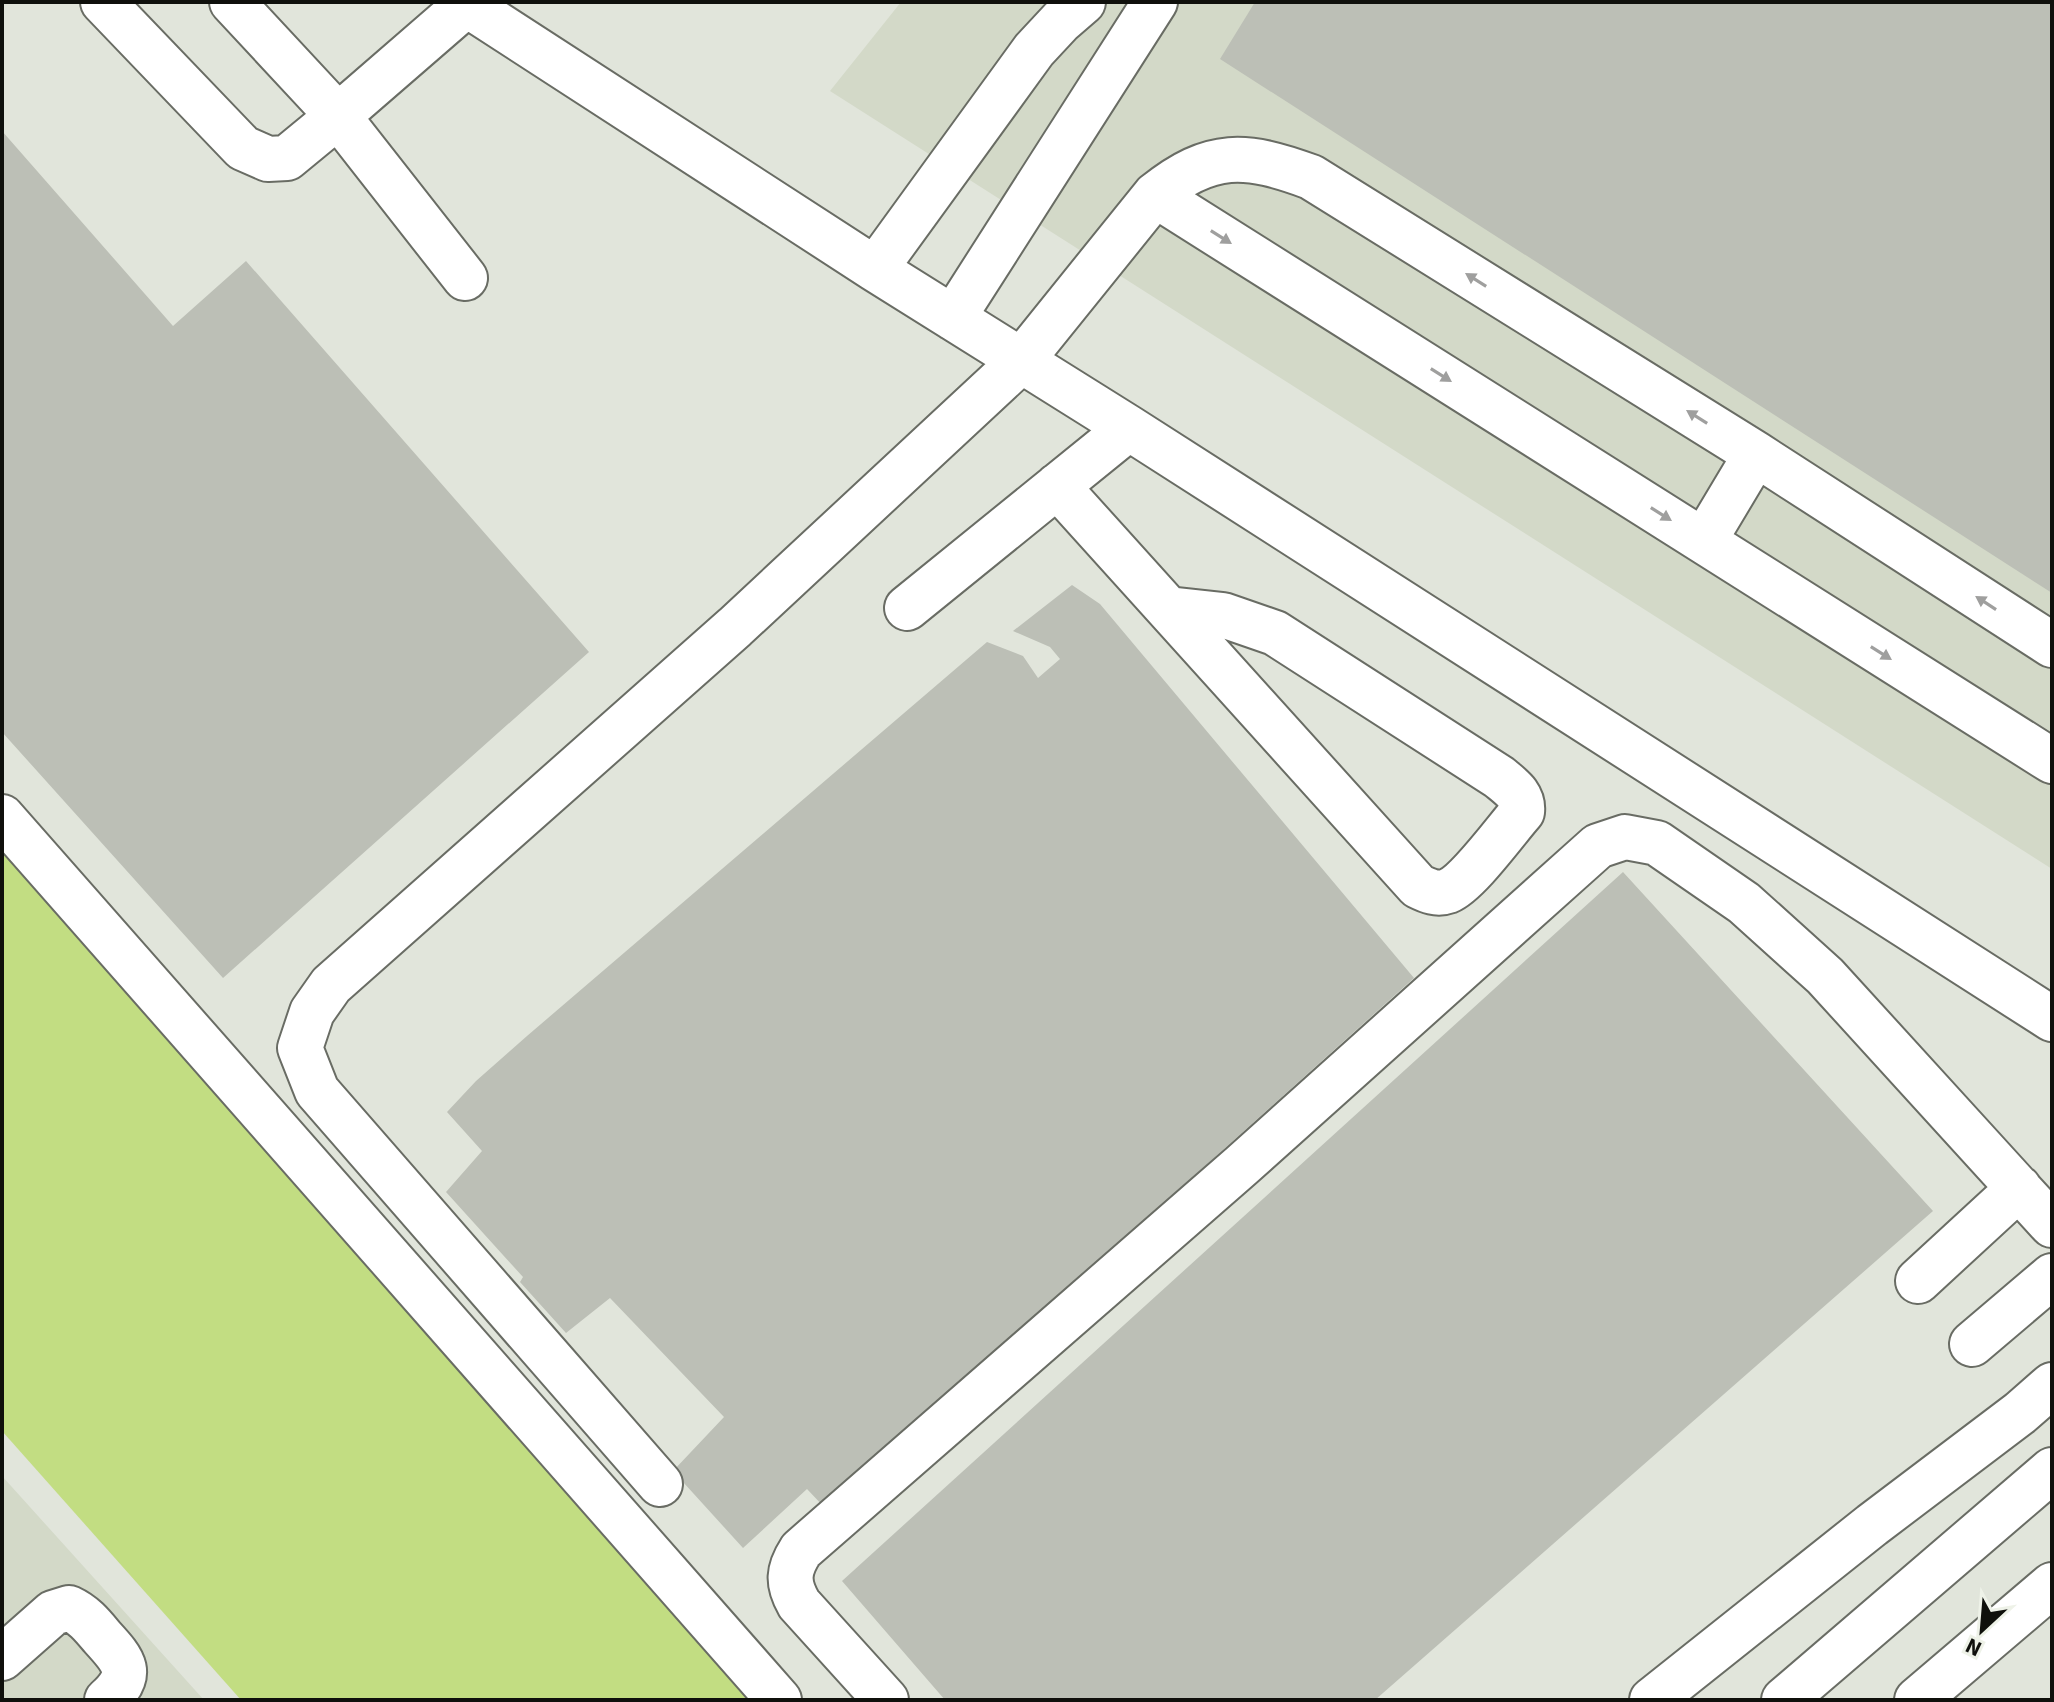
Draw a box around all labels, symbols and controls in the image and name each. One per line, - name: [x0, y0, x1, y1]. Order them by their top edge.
- one-way arrow: [1210, 229, 1231, 244]
- one-way arrow: [1465, 273, 1487, 287]
- one-way arrow: [1430, 368, 1452, 382]
- one-way arrow: [1686, 411, 1708, 425]
- one-way arrow: [1650, 506, 1672, 520]
- one-way arrow: [1976, 595, 1997, 610]
- one-way arrow: [1870, 645, 1891, 660]
- north arrow: [1942, 1590, 2022, 1670]
- text: N: [1960, 1629, 1987, 1665]

